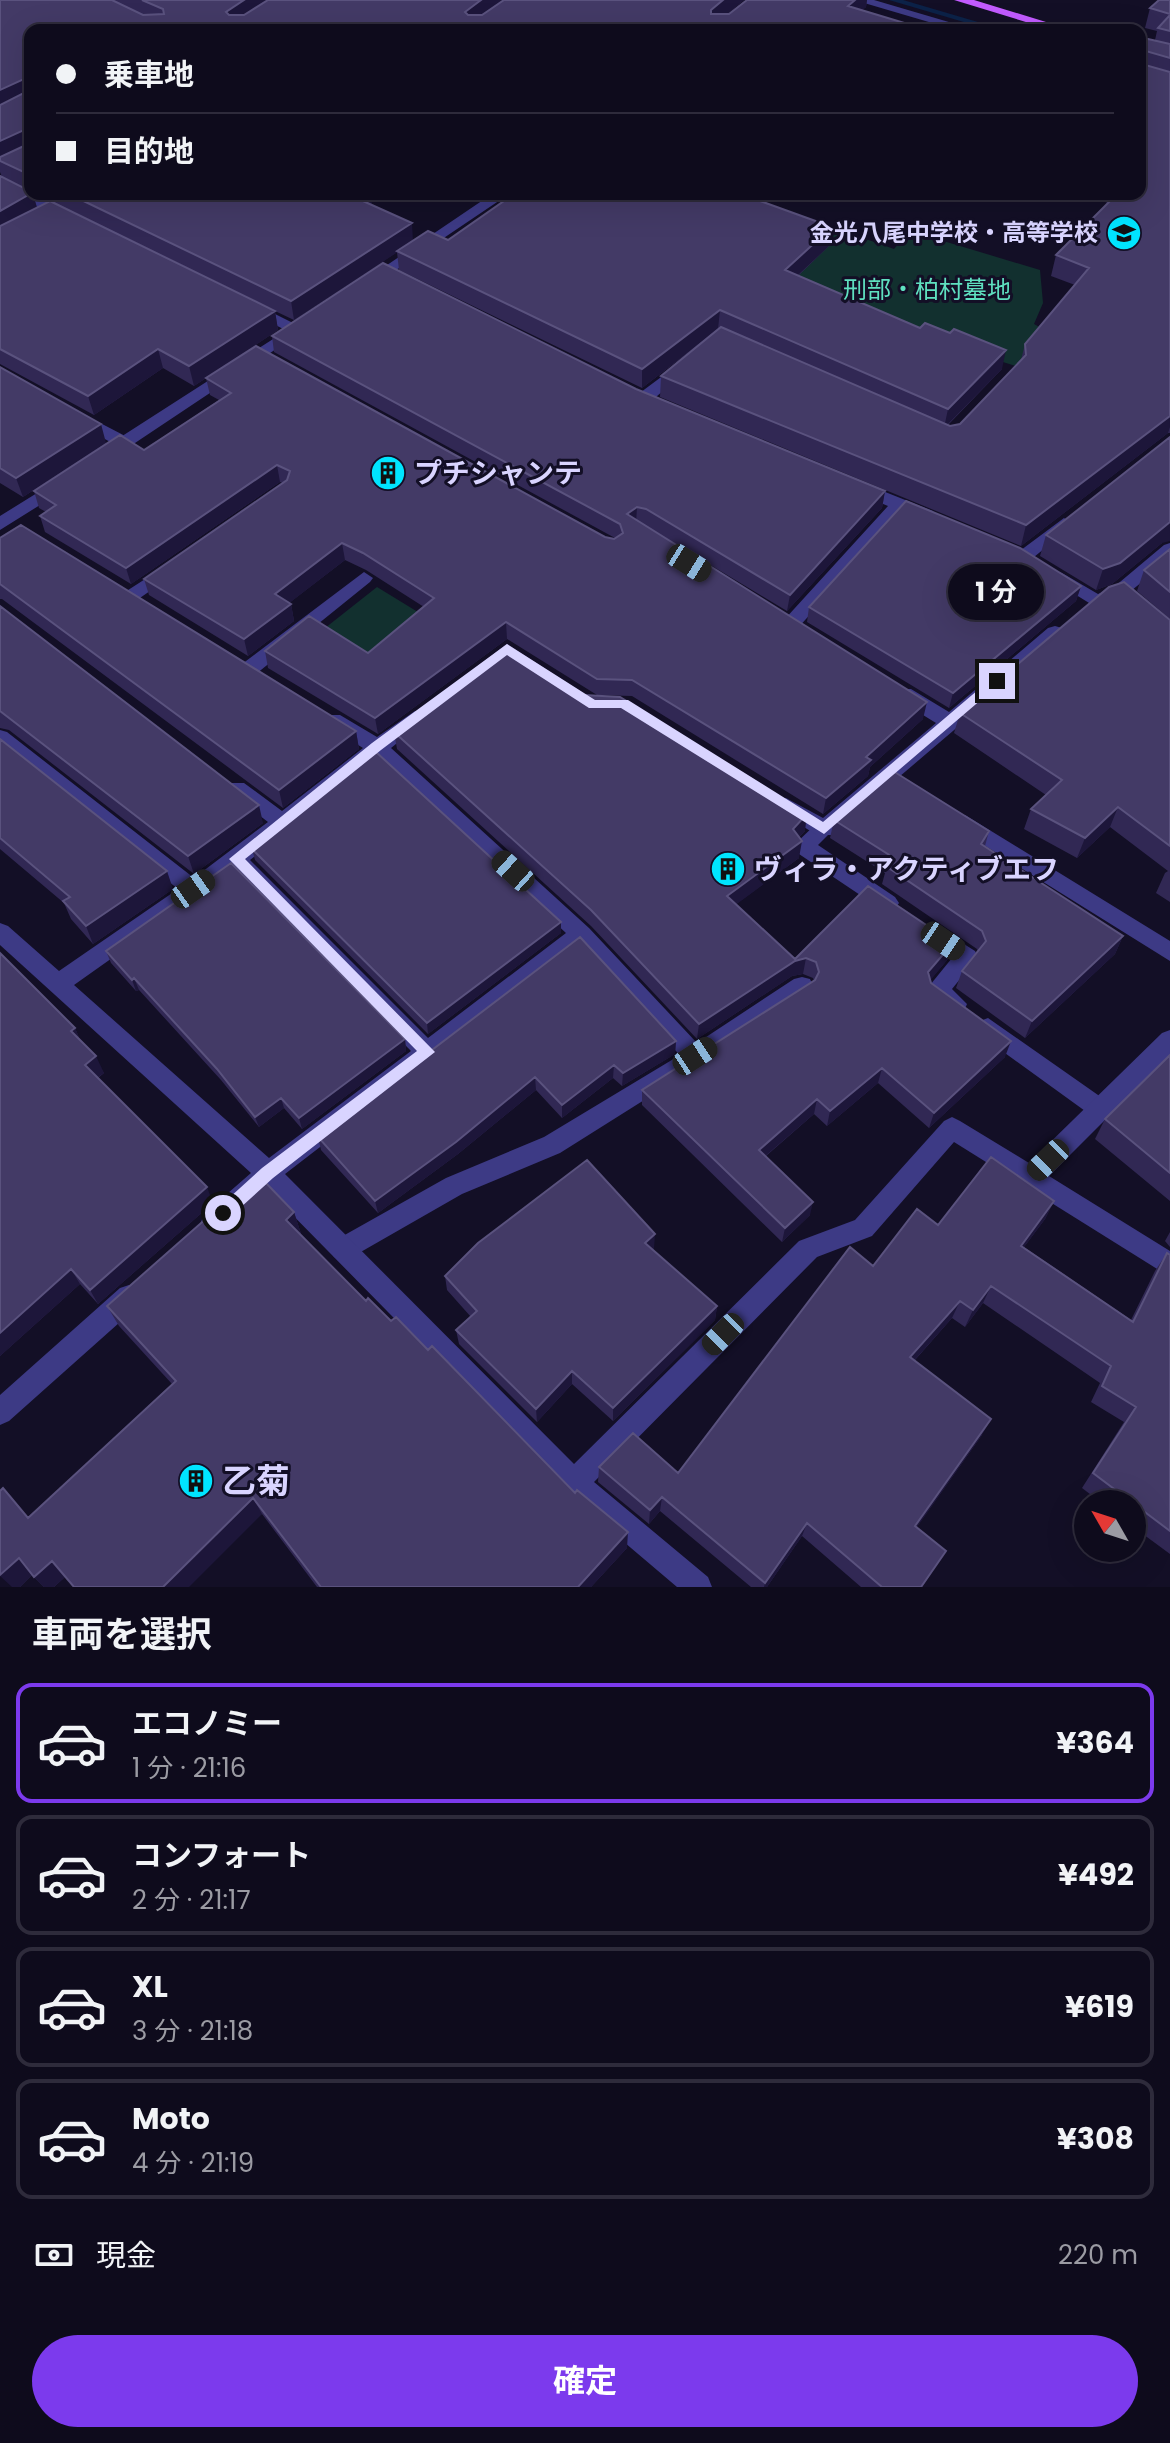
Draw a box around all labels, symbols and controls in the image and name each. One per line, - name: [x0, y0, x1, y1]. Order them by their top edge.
- text: 乗車地: [104, 53, 194, 96]
- text: 目的地: [104, 130, 194, 173]
- school or university icon: 金光八尾中学校・高等学校: [1105, 214, 1143, 252]
- place label: 金光八尾中学校・高等学校: [810, 216, 1098, 249]
- park label: 刑部・柏村墓地: [843, 273, 1011, 306]
- building icon: プチシャンテ: [369, 454, 407, 492]
- place label: プチシャンテ: [414, 454, 582, 493]
- car: [662, 540, 716, 586]
- callout: 1 分: [949, 565, 1045, 621]
- text: 1 分: [975, 574, 1017, 610]
- route end: [979, 663, 1015, 699]
- car: [487, 846, 539, 896]
- building icon: ヴィラ・アクティブエフ: [709, 850, 747, 888]
- place label: ヴィラ・アクティブエフ: [754, 850, 1059, 889]
- car: [166, 865, 220, 913]
- car: [916, 918, 970, 964]
- car: [668, 1033, 722, 1079]
- car: [1022, 1135, 1074, 1185]
- route start: [205, 1195, 241, 1231]
- car: [698, 1309, 748, 1359]
- place label: 乙菊: [222, 1457, 290, 1505]
- building icon: 乙菊: [177, 1462, 215, 1500]
- north arrow: [1074, 1490, 1146, 1562]
- map controls: [1074, 1490, 1146, 1562]
- text: 車両を選択: [32, 1609, 212, 1660]
- text: エコノミー: [132, 1702, 282, 1745]
- icon: car: [36, 1707, 108, 1779]
- text: ¥364: [1056, 1721, 1134, 1764]
- text: 1 分 · 21:16: [132, 1750, 246, 1786]
- text: コンフォート: [132, 1834, 311, 1877]
- icon: car: [36, 1839, 108, 1911]
- text: ¥492: [1058, 1853, 1134, 1896]
- text: 2 分 · 21:17: [132, 1882, 251, 1918]
- text: XL: [132, 1965, 168, 2008]
- icon: car: [36, 1971, 108, 2043]
- text: ¥619: [1065, 1985, 1134, 2028]
- text: 3 分 · 21:18: [132, 2013, 253, 2049]
- text: Moto: [132, 2097, 210, 2140]
- icon: car: [36, 2103, 108, 2175]
- text: ¥308: [1057, 2117, 1134, 2160]
- text: 4 分 · 21:19: [132, 2145, 254, 2181]
- icon: cash: [32, 2233, 76, 2277]
- text: 現金: [96, 2234, 156, 2277]
- text: 220 m: [1058, 2237, 1138, 2273]
- button: 確定: [32, 2335, 1138, 2427]

